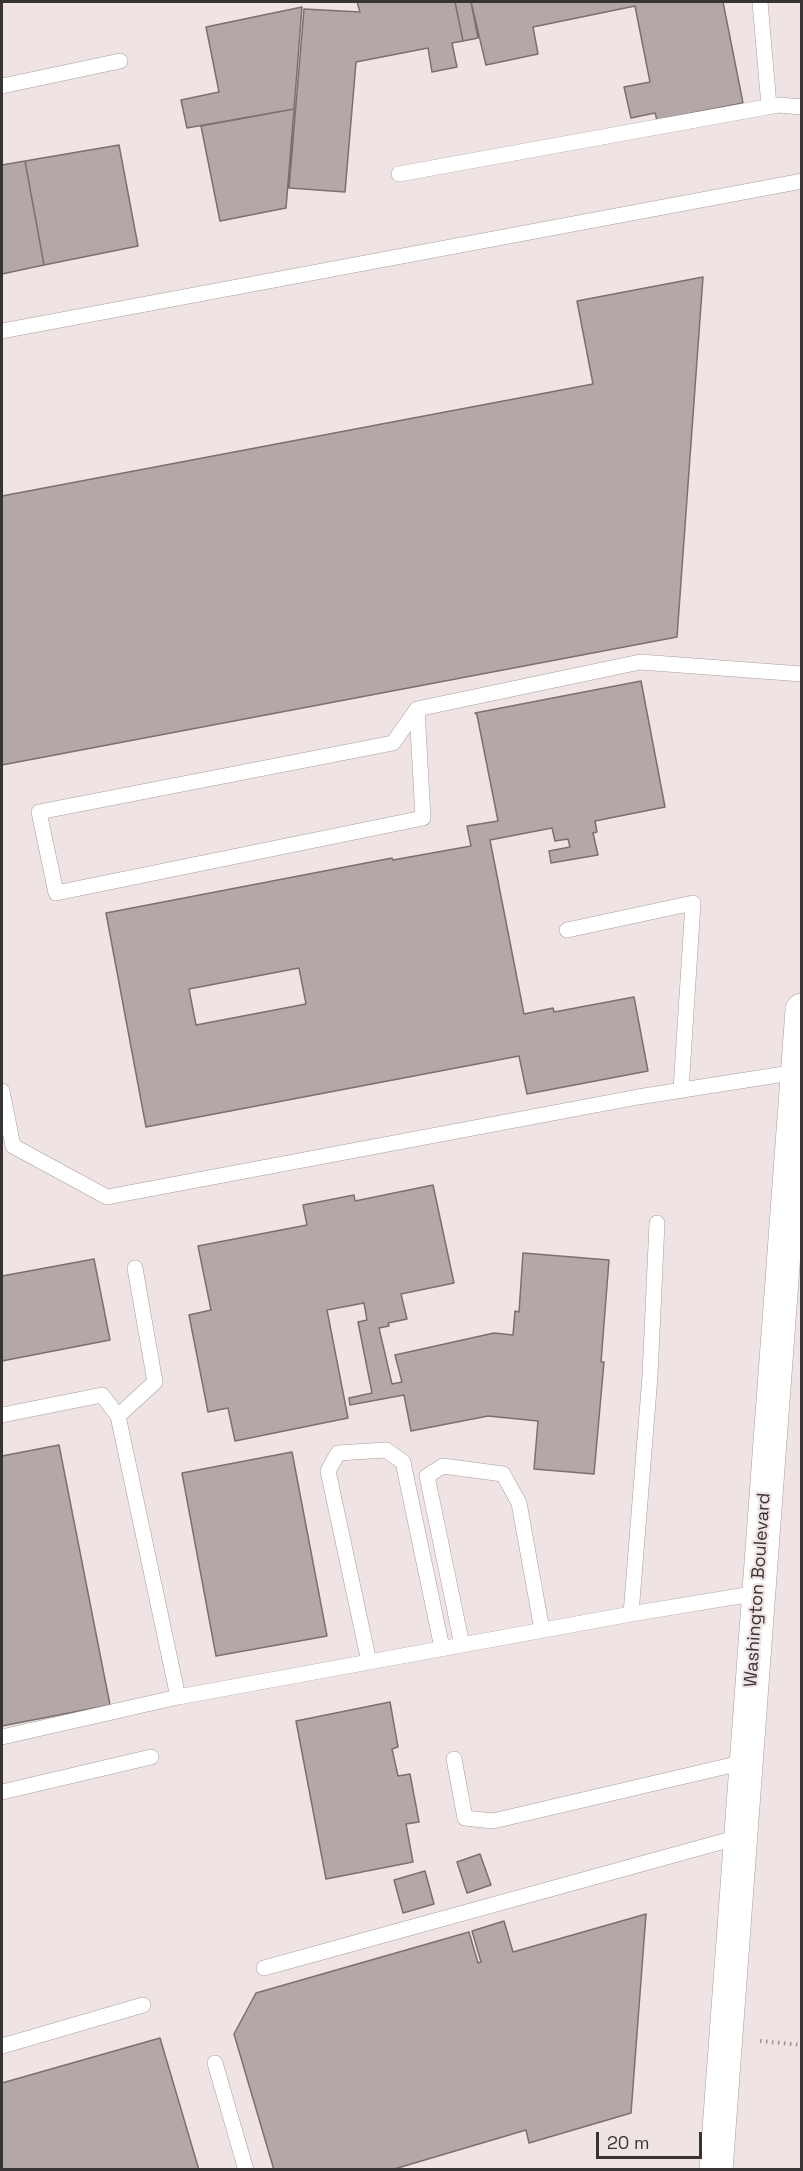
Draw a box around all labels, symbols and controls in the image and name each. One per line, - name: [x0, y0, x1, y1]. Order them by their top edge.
- street label: Washington Boulevard: [740, 1492, 776, 1688]
- scale bar: [599, 2120, 706, 2158]
- text: 20 m: [607, 2131, 650, 2154]

